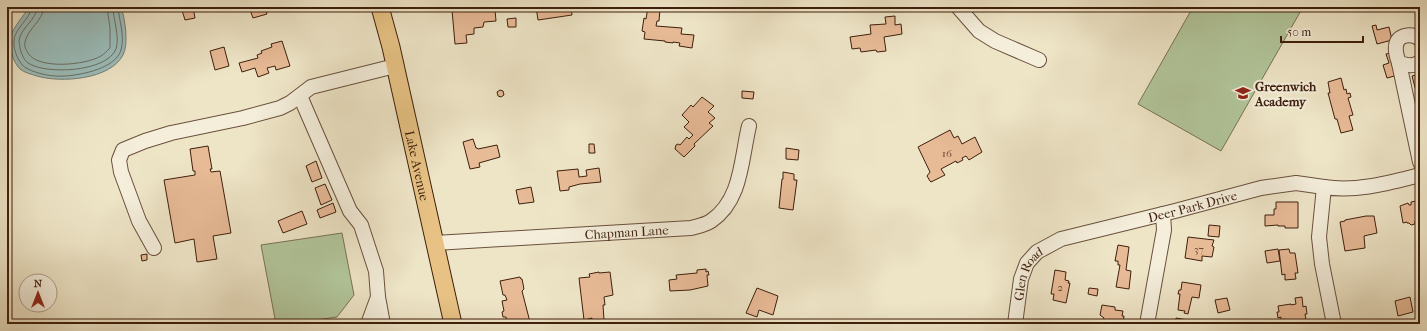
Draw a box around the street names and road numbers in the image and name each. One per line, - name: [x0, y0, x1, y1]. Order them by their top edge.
- street label: Lake Avenue: [402, 129, 433, 203]
- street label: Deer Park Drive: [1146, 187, 1239, 225]
- street label: Chapman Lane: [584, 222, 670, 242]
- street label: Glen Road: [1011, 243, 1046, 301]

